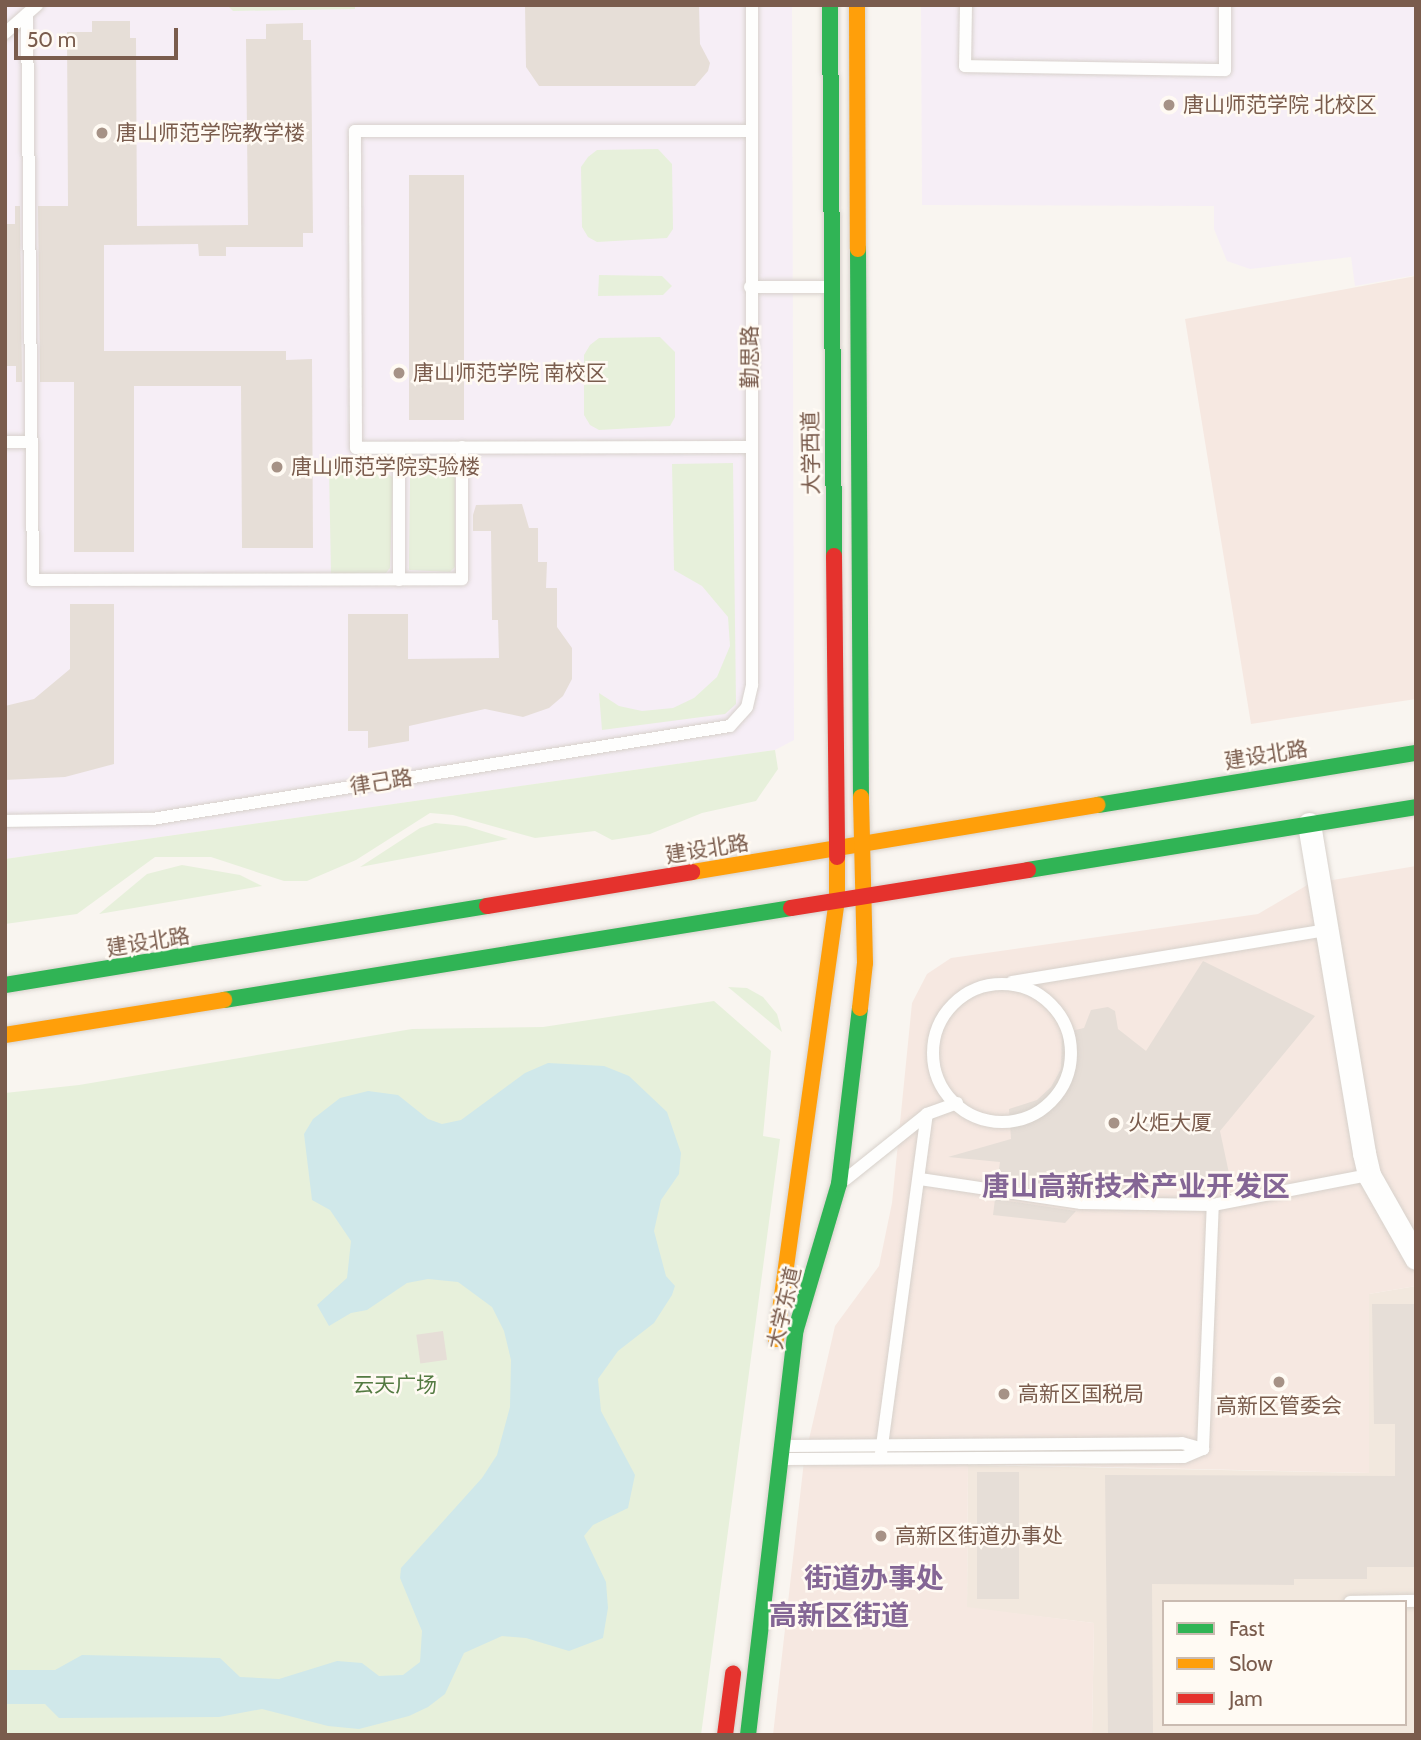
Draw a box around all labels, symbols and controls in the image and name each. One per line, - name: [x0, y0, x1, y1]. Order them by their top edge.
- scale bar: [18, 14, 182, 58]
- text: 50 m: [27, 27, 76, 52]
- place label: 唐山师范学院 北校区: [1183, 92, 1377, 118]
- marker: 唐山师范学院 北校区: [1161, 97, 1177, 113]
- place label: 唐山师范学院教学楼: [116, 120, 305, 146]
- marker: 唐山师范学院教学楼: [94, 125, 110, 141]
- street label: 勤思路: [737, 326, 763, 388]
- place label: 唐山师范学院 南校区: [413, 360, 607, 386]
- marker: 唐山师范学院 南校区: [391, 365, 407, 381]
- street label: 大学西道: [798, 411, 824, 495]
- place label: 唐山师范学院实验楼: [291, 454, 480, 480]
- marker: 唐山师范学院实验楼: [269, 459, 285, 475]
- street label: 建设北路: [1223, 736, 1309, 774]
- street label: 律己路: [348, 765, 414, 799]
- street label: 建设北路: [664, 830, 750, 868]
- street label: 建设北路: [105, 923, 191, 961]
- place label: 火炬大厦: [1128, 1110, 1212, 1136]
- marker: 火炬大厦: [1106, 1115, 1122, 1131]
- district label: 唐山高新技术产业开发区: [982, 1169, 1290, 1203]
- street label: 大学东道: [762, 1264, 806, 1352]
- park label: 云天广场: [353, 1372, 437, 1398]
- marker: 高新区管委会: [1271, 1374, 1287, 1390]
- place label: 高新区国税局: [1018, 1381, 1144, 1407]
- marker: 高新区国税局: [996, 1386, 1012, 1402]
- place label: 高新区管委会: [1216, 1393, 1342, 1419]
- place label: 高新区街道办事处: [895, 1523, 1063, 1549]
- marker: 高新区街道办事处: [873, 1528, 889, 1544]
- district label: 街道办事处: [804, 1561, 944, 1595]
- district label: 高新区街道: [769, 1598, 909, 1632]
- legend: [1162, 1600, 1407, 1726]
- text: Fast: [1229, 1616, 1265, 1641]
- text: Slow: [1229, 1651, 1273, 1676]
- text: Jam: [1229, 1686, 1263, 1711]

